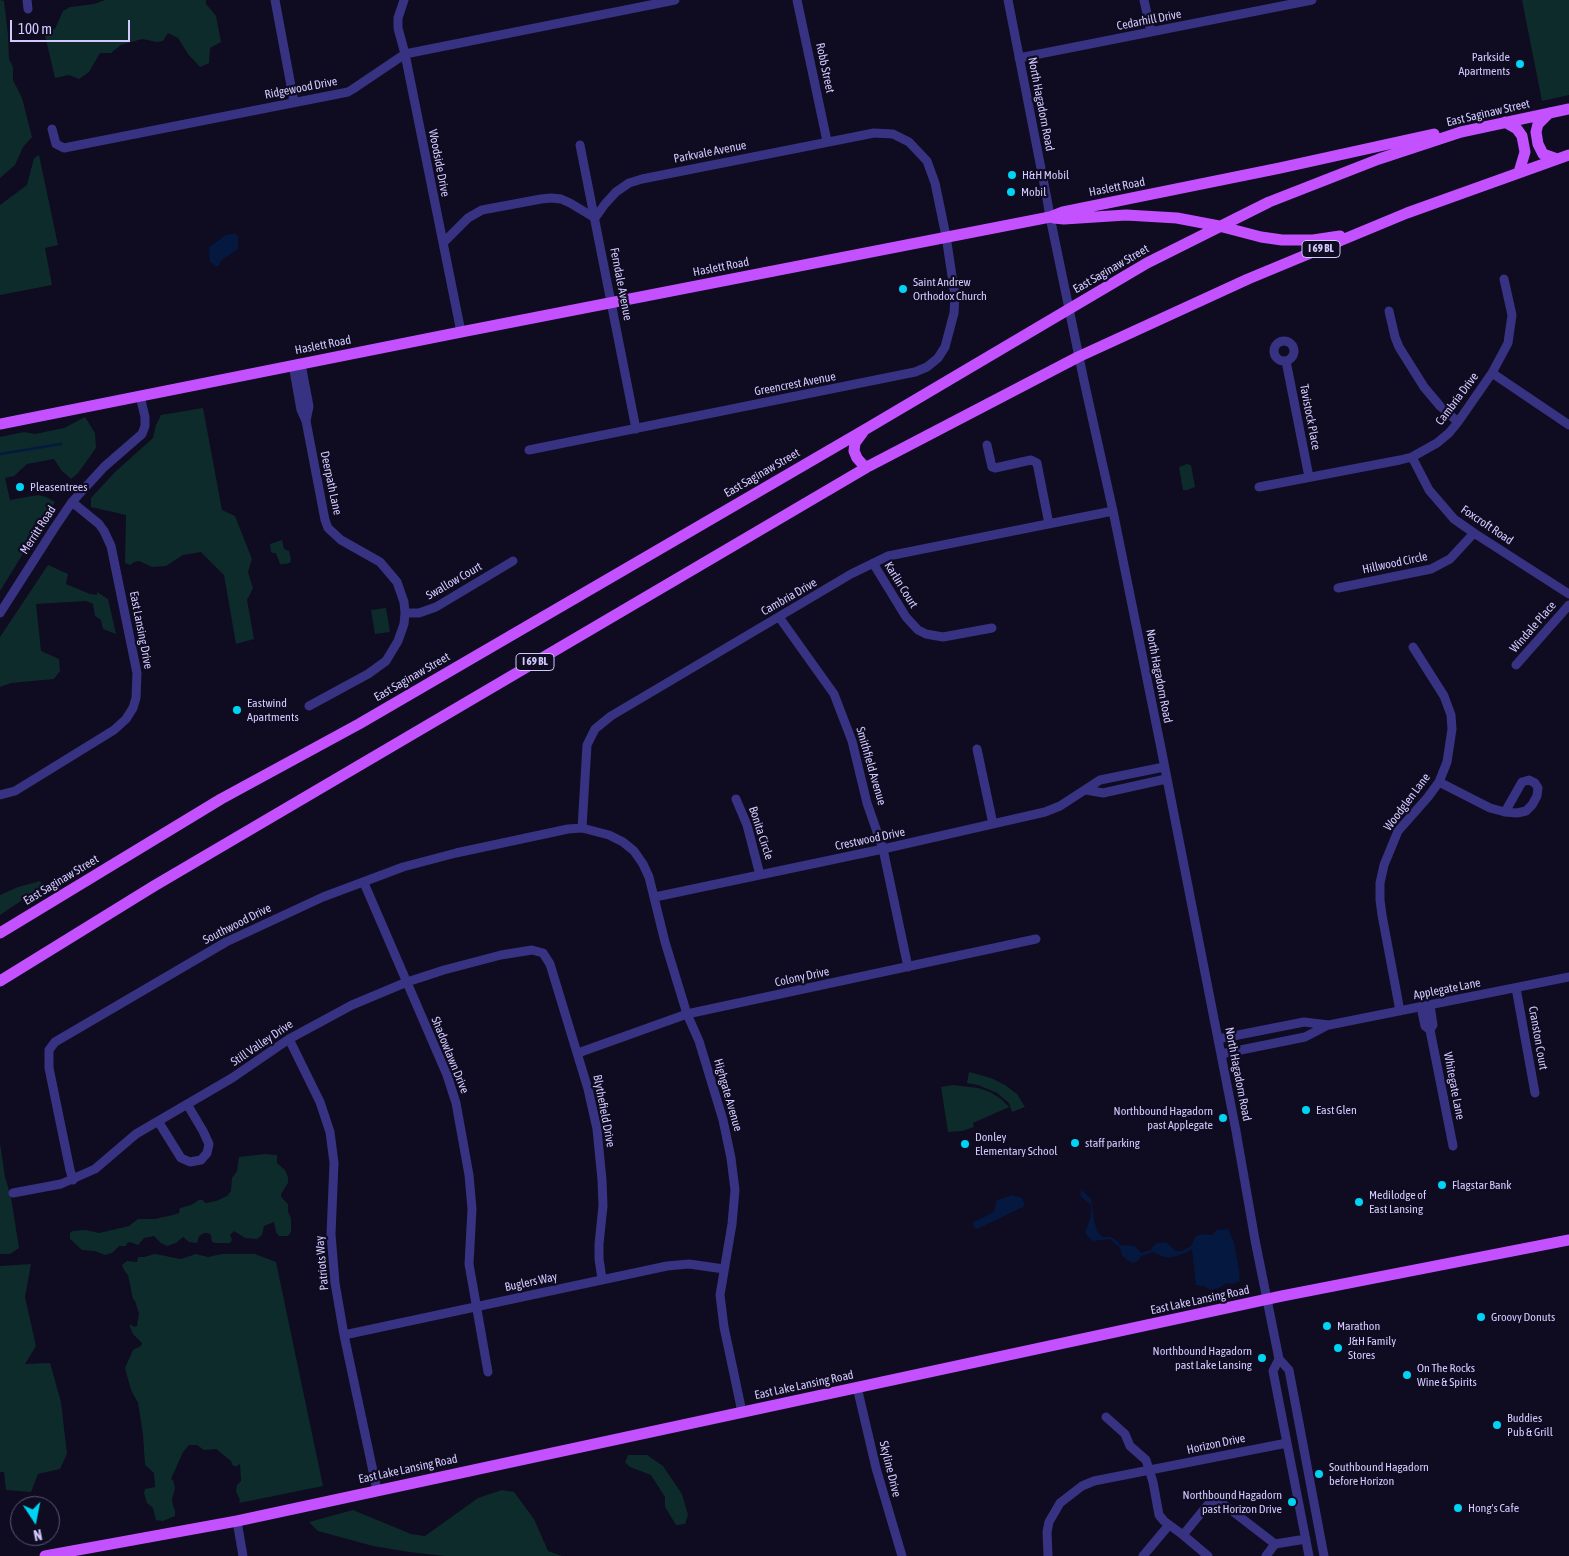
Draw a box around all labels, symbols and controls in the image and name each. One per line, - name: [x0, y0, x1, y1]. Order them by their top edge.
- street label: Cedarhill Drive: [1115, 7, 1183, 33]
- scale bar: [12, 10, 132, 42]
- text: 100 m: [18, 20, 52, 37]
- street label: Robb Street: [813, 42, 837, 94]
- place label: Parkside Apartments: [1458, 50, 1510, 78]
- street label: North Hagadorn Road: [1025, 56, 1057, 152]
- marker: Parkside Apartments: [1514, 58, 1526, 70]
- street label: Ridgewood Drive: [263, 74, 339, 102]
- street label: East Saginaw Street: [1445, 96, 1531, 130]
- street label: Woodside Drive: [425, 128, 453, 198]
- street label: Parkvale Avenue: [672, 138, 748, 166]
- place label: H&H Mobil: [1022, 168, 1069, 182]
- marker: H&H Mobil: [1006, 169, 1018, 181]
- street label: Haslett Road: [1088, 175, 1146, 199]
- place label: Mobil: [1021, 185, 1046, 199]
- marker: Mobil: [1005, 186, 1017, 198]
- road number: I 69 BL: [1302, 240, 1340, 258]
- street label: East Saginaw Street: [1071, 241, 1151, 297]
- street label: Ferndale Avenue: [607, 246, 635, 322]
- street label: Haslett Road: [692, 255, 750, 279]
- place label: Saint Andrew Orthodox Church: [913, 275, 987, 303]
- marker: Saint Andrew Orthodox Church: [897, 283, 909, 295]
- street label: Haslett Road: [294, 333, 352, 357]
- street label: Greencrest Avenue: [753, 369, 837, 399]
- street label: Cambria Drive: [1433, 370, 1481, 428]
- street label: Tavistock Place: [1297, 383, 1323, 451]
- street label: East Saginaw Street: [722, 445, 802, 501]
- street label: Deerpath Lane: [317, 450, 345, 516]
- place label: Pleasentrees: [30, 480, 88, 494]
- marker: Pleasentrees: [14, 481, 26, 493]
- street label: Foxcroft Road: [1458, 502, 1516, 548]
- street label: Merritt Road: [17, 503, 59, 557]
- street label: Hillwood Circle: [1361, 549, 1429, 577]
- street label: Swallow Court: [424, 559, 484, 603]
- street label: Karlin Court: [881, 559, 921, 611]
- street label: Cambria Drive: [758, 575, 820, 619]
- street label: East Lansing Drive: [126, 590, 156, 670]
- street label: Windale Place: [1507, 598, 1559, 656]
- street label: North Hagadorn Road: [1143, 628, 1175, 724]
- street label: East Saginaw Street: [372, 649, 452, 705]
- road number: I 69 BL: [516, 654, 554, 670]
- place label: Eastwind Apartments: [247, 696, 299, 724]
- marker: Eastwind Apartments: [231, 704, 243, 716]
- street label: Smithfield Avenue: [853, 725, 889, 807]
- street label: Woodglen Lane: [1381, 771, 1433, 833]
- street label: Bonita Circle: [746, 805, 776, 861]
- street label: Crestwood Drive: [834, 825, 906, 853]
- street label: East Saginaw Street: [21, 852, 101, 908]
- street label: Southwood Drive: [200, 901, 274, 947]
- street label: Colony Drive: [773, 964, 831, 990]
- street label: Applegate Lane: [1412, 975, 1482, 1003]
- street label: Cranston Court: [1525, 1005, 1551, 1071]
- street label: Shadowlawn Drive: [428, 1015, 472, 1095]
- street label: Still Valley Drive: [228, 1017, 296, 1069]
- street label: North Hagadorn Road: [1222, 1026, 1254, 1122]
- street label: Whitegate Lane: [1440, 1051, 1468, 1121]
- street label: Highgate Avenue: [711, 1057, 745, 1133]
- street label: Blythefield Drive: [590, 1073, 618, 1149]
- place label: East Glen: [1316, 1103, 1357, 1117]
- place label: Northbound Hagadorn past Applegate: [1114, 1104, 1213, 1132]
- marker: East Glen: [1300, 1104, 1312, 1116]
- marker: Northbound Hagadorn past Applegate: [1217, 1112, 1229, 1124]
- place label: Donley Elementary School: [975, 1130, 1057, 1158]
- place label: staff parking: [1085, 1136, 1140, 1150]
- marker: staff parking: [1069, 1137, 1081, 1149]
- marker: Donley Elementary School: [959, 1138, 971, 1150]
- place label: Flagstar Bank: [1452, 1178, 1512, 1192]
- marker: Flagstar Bank: [1436, 1179, 1448, 1191]
- place label: Medilodge of East Lansing: [1369, 1188, 1426, 1216]
- marker: Medilodge of East Lansing: [1353, 1196, 1365, 1208]
- street label: Patriots Way: [312, 1235, 332, 1291]
- street label: Buglers Way: [503, 1269, 559, 1295]
- street label: East Lake Lansing Road: [1149, 1282, 1251, 1318]
- place label: Groovy Donuts: [1491, 1310, 1555, 1324]
- marker: Groovy Donuts: [1475, 1311, 1487, 1323]
- place label: Marathon: [1337, 1319, 1380, 1333]
- marker: Marathon: [1321, 1320, 1333, 1332]
- place label: J&H Family Stores: [1348, 1334, 1396, 1362]
- marker: J&H Family Stores: [1332, 1342, 1344, 1354]
- place label: Northbound Hagadorn past Lake Lansing: [1153, 1344, 1252, 1372]
- marker: Northbound Hagadorn past Lake Lansing: [1256, 1352, 1268, 1364]
- place label: On The Rocks Wine & Spirits: [1417, 1361, 1477, 1389]
- street label: East Lake Lansing Road: [753, 1367, 855, 1403]
- marker: On The Rocks Wine & Spirits: [1401, 1369, 1413, 1381]
- place label: Buddies Pub & Grill: [1507, 1411, 1553, 1439]
- marker: Buddies Pub & Grill: [1491, 1419, 1503, 1431]
- street label: Horizon Drive: [1185, 1431, 1247, 1457]
- street label: Skyline Drive: [876, 1439, 904, 1499]
- street label: East Lake Lansing Road: [357, 1451, 459, 1487]
- place label: Southbound Hagadorn before Horizon: [1329, 1460, 1429, 1488]
- marker: Southbound Hagadorn before Horizon: [1313, 1468, 1325, 1480]
- place label: Northbound Hagadorn past Horizon Drive: [1183, 1488, 1282, 1516]
- north arrow: [10, 1496, 60, 1546]
- marker: Northbound Hagadorn past Horizon Drive: [1286, 1496, 1298, 1508]
- place label: Hong's Cafe: [1468, 1501, 1519, 1515]
- marker: Hong's Cafe: [1452, 1502, 1464, 1514]
- text: N: [32, 1526, 43, 1543]

